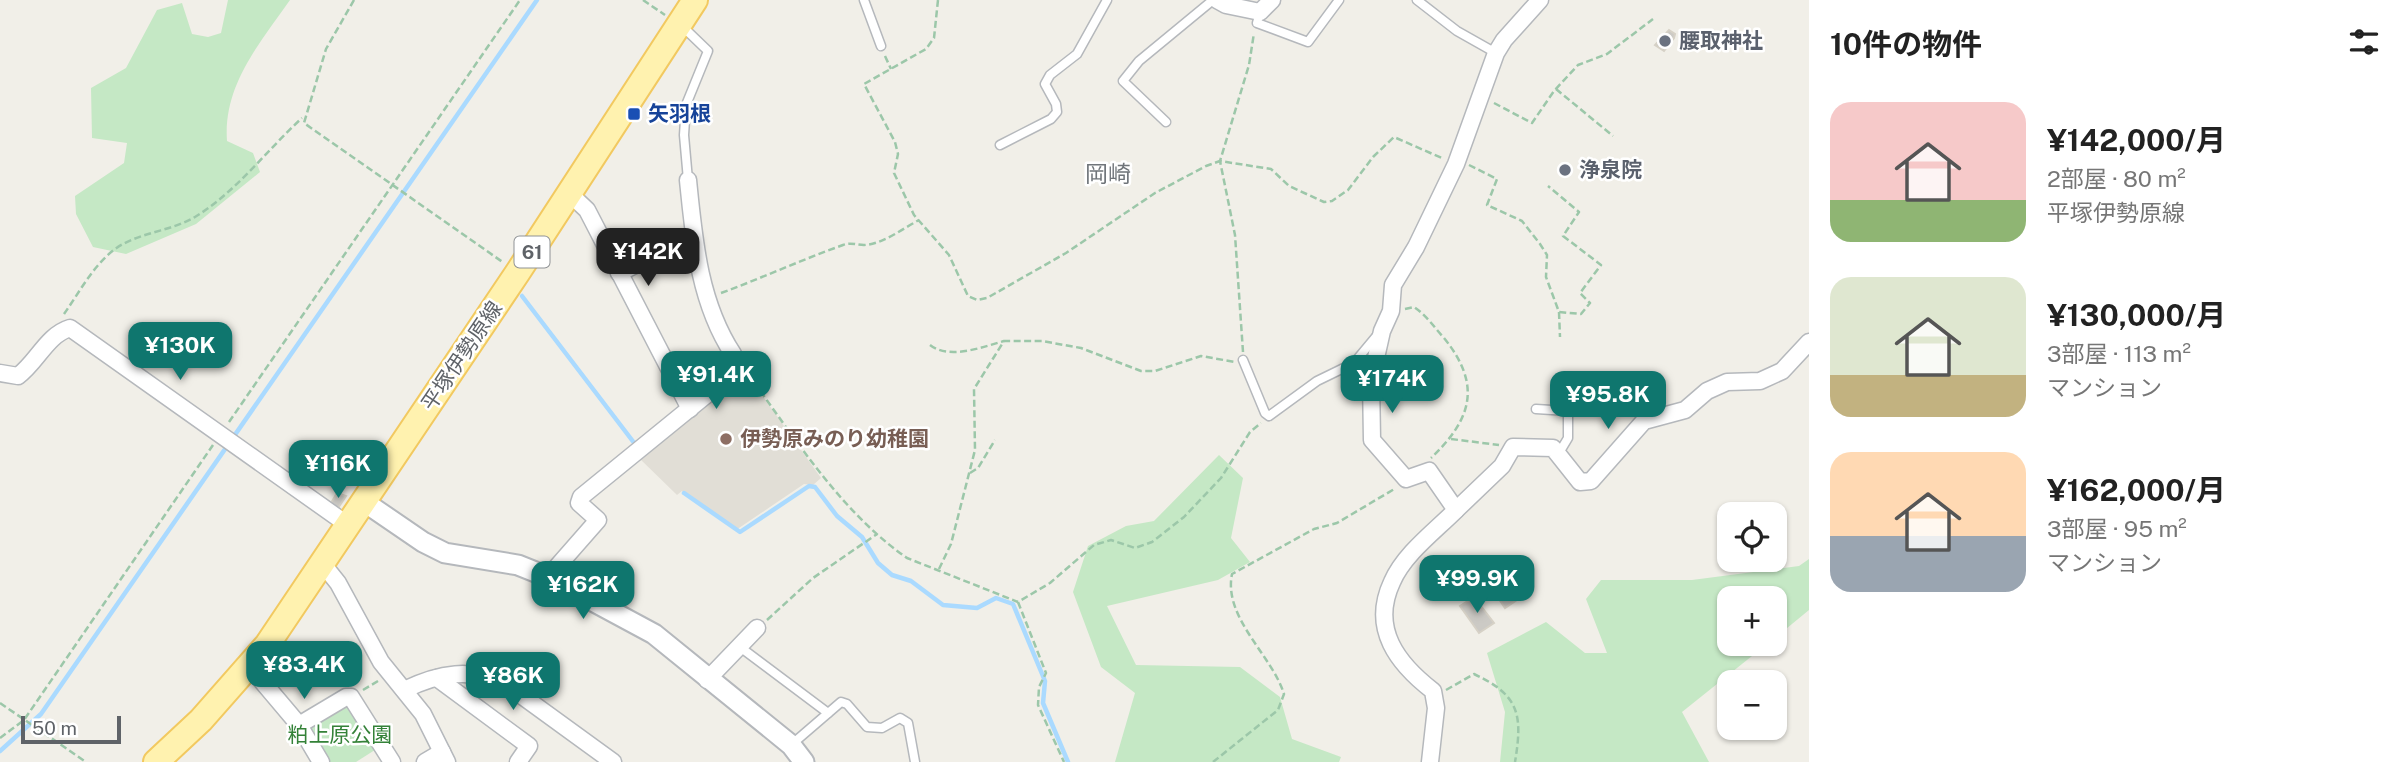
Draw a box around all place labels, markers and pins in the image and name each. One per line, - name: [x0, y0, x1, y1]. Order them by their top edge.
- place label: 腰取神社: [1679, 28, 1763, 53]
- marker: 腰取神社: [1657, 33, 1673, 49]
- place label: 矢羽根: [648, 101, 711, 126]
- marker: 矢羽根: [626, 106, 642, 122]
- place label: 浄泉院: [1579, 157, 1642, 182]
- marker: 浄泉院: [1557, 162, 1573, 178]
- pin: ¥142K: [599, 229, 697, 288]
- pin: ¥130K: [131, 322, 229, 382]
- pin: ¥91.4K: [659, 352, 773, 411]
- pin: ¥174K: [1343, 356, 1441, 415]
- pin: ¥95.8K: [1551, 372, 1665, 431]
- place label: 伊勢原みのり幼稚園: [740, 426, 929, 451]
- marker: 伊勢原みのり幼稚園: [718, 431, 734, 447]
- pin: ¥116K: [289, 440, 387, 500]
- pin: ¥99.9K: [1420, 556, 1534, 615]
- pin: ¥162K: [534, 562, 632, 621]
- pin: ¥83.4K: [247, 642, 361, 701]
- pin: ¥86K: [472, 652, 554, 712]

